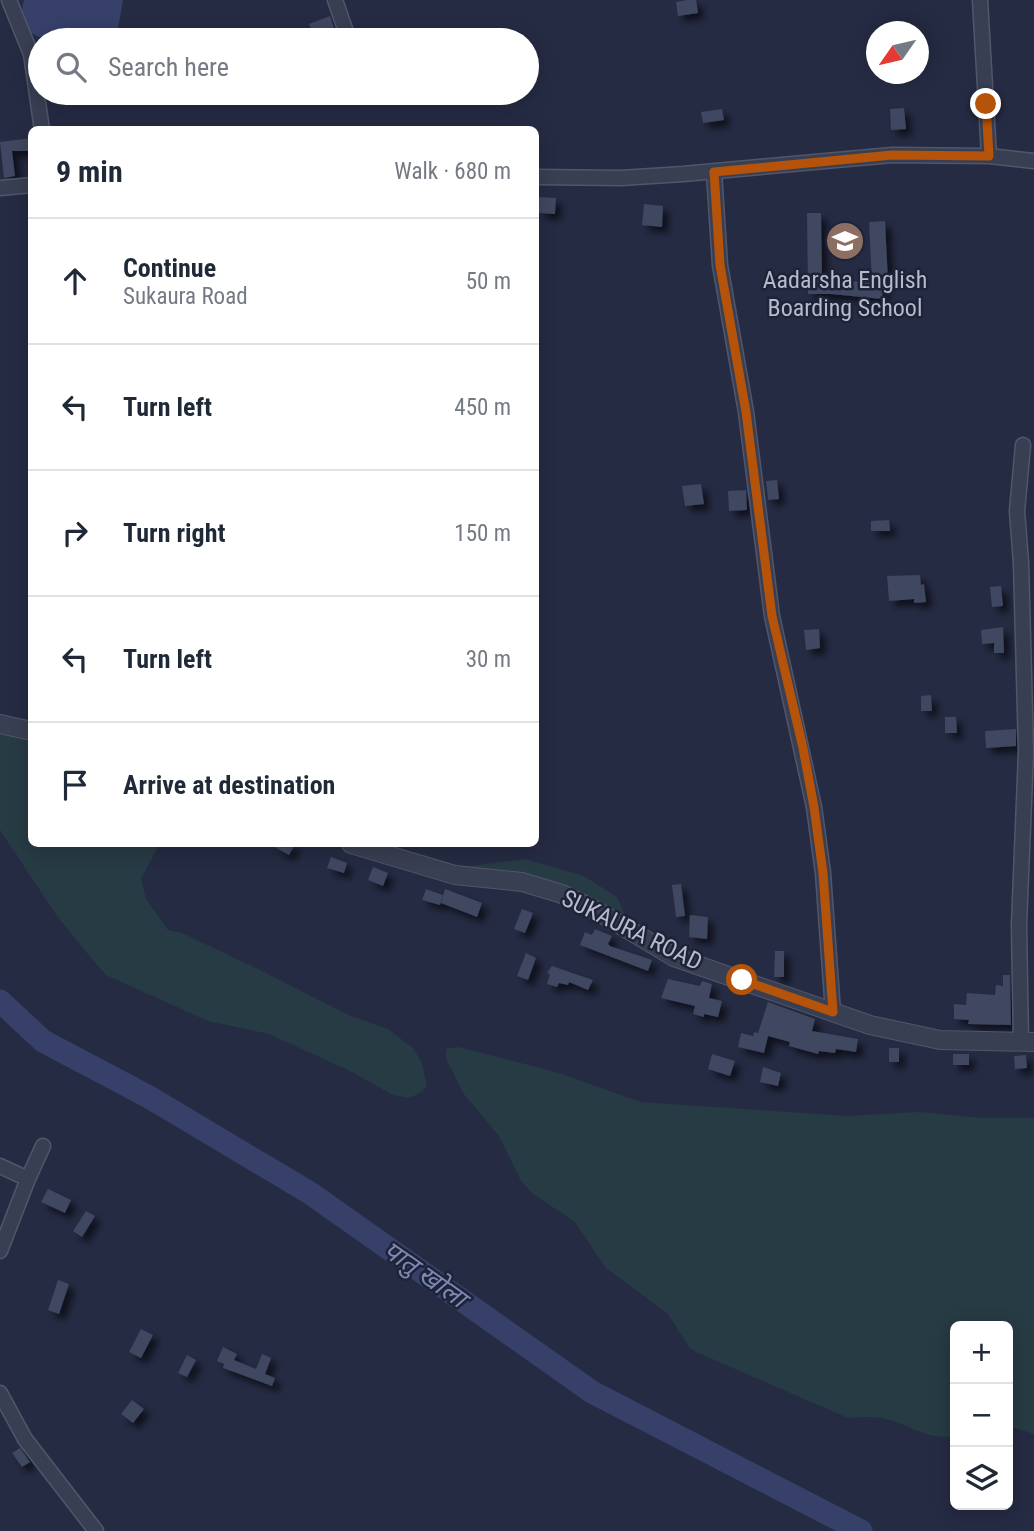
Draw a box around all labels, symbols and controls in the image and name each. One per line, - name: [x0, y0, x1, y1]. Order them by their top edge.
- north arrow: [866, 21, 929, 84]
- search box: [28, 28, 539, 105]
- icon: search: [52, 48, 90, 86]
- text: Search here: [108, 52, 229, 82]
- route end: [970, 88, 1001, 119]
- text: 9 min: [56, 154, 123, 189]
- text: Walk · 680 m: [394, 158, 511, 185]
- school or university icon: Aadarsha English Boarding School: [824, 220, 866, 262]
- text: Continue: [123, 253, 216, 283]
- icon: ahead: [56, 262, 94, 300]
- place label: Aadarsha English Boarding School: [763, 266, 927, 322]
- text: 50 m: [466, 268, 511, 295]
- text: Sukaura Road: [123, 283, 248, 310]
- icon: left: [56, 388, 94, 426]
- text: Turn left: [123, 392, 212, 422]
- text: 450 m: [454, 394, 511, 421]
- icon: right: [56, 514, 94, 552]
- text: Turn right: [123, 518, 225, 548]
- text: 150 m: [454, 520, 511, 547]
- icon: left: [56, 640, 94, 678]
- text: Turn left: [123, 644, 212, 674]
- text: 30 m: [466, 646, 511, 673]
- icon: arrive: [56, 766, 94, 804]
- text: Arrive at destination: [123, 770, 335, 800]
- street label: SUKAURA ROAD: [557, 884, 707, 976]
- route start: [726, 964, 757, 995]
- water label: पातु खोला: [377, 1235, 477, 1317]
- map controls: [950, 1321, 1013, 1510]
- button: +: [950, 1321, 1013, 1384]
- button: −: [950, 1384, 1013, 1447]
- button: layers: [950, 1447, 1013, 1510]

